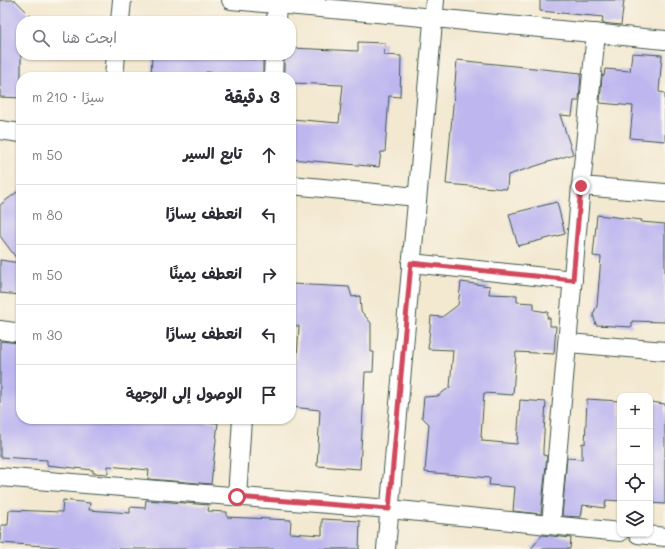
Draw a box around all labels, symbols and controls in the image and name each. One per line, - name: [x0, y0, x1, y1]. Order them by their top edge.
- search box: [16, 16, 296, 60]
- icon: search: [30, 27, 52, 49]
- text: ابحث هنا: [62, 27, 117, 47]
- text: 3 دقيقة: [224, 85, 280, 107]
- text: سيرًا · 210 m: [32, 88, 104, 105]
- text: تابع السير: [183, 143, 242, 163]
- icon: ahead: [258, 144, 280, 166]
- text: 50 m: [32, 146, 62, 163]
- route end: [572, 177, 590, 195]
- text: انعطف يسارًا: [166, 203, 242, 223]
- icon: left: [258, 204, 280, 226]
- text: 80 m: [32, 206, 62, 223]
- text: انعطف يمينًا: [170, 263, 242, 283]
- icon: right: [258, 264, 280, 286]
- text: 50 m: [32, 266, 62, 283]
- text: انعطف يسارًا: [166, 323, 242, 343]
- icon: left: [258, 324, 280, 346]
- text: 30 m: [32, 326, 62, 343]
- text: الوصول إلى الوجهة: [126, 383, 242, 403]
- icon: arrive: [258, 384, 280, 406]
- map controls: [617, 393, 653, 537]
- button: +: [617, 393, 653, 429]
- button: −: [617, 429, 653, 465]
- button: locate: [617, 465, 653, 501]
- route start: [228, 488, 246, 506]
- button: layers: [617, 501, 653, 537]

